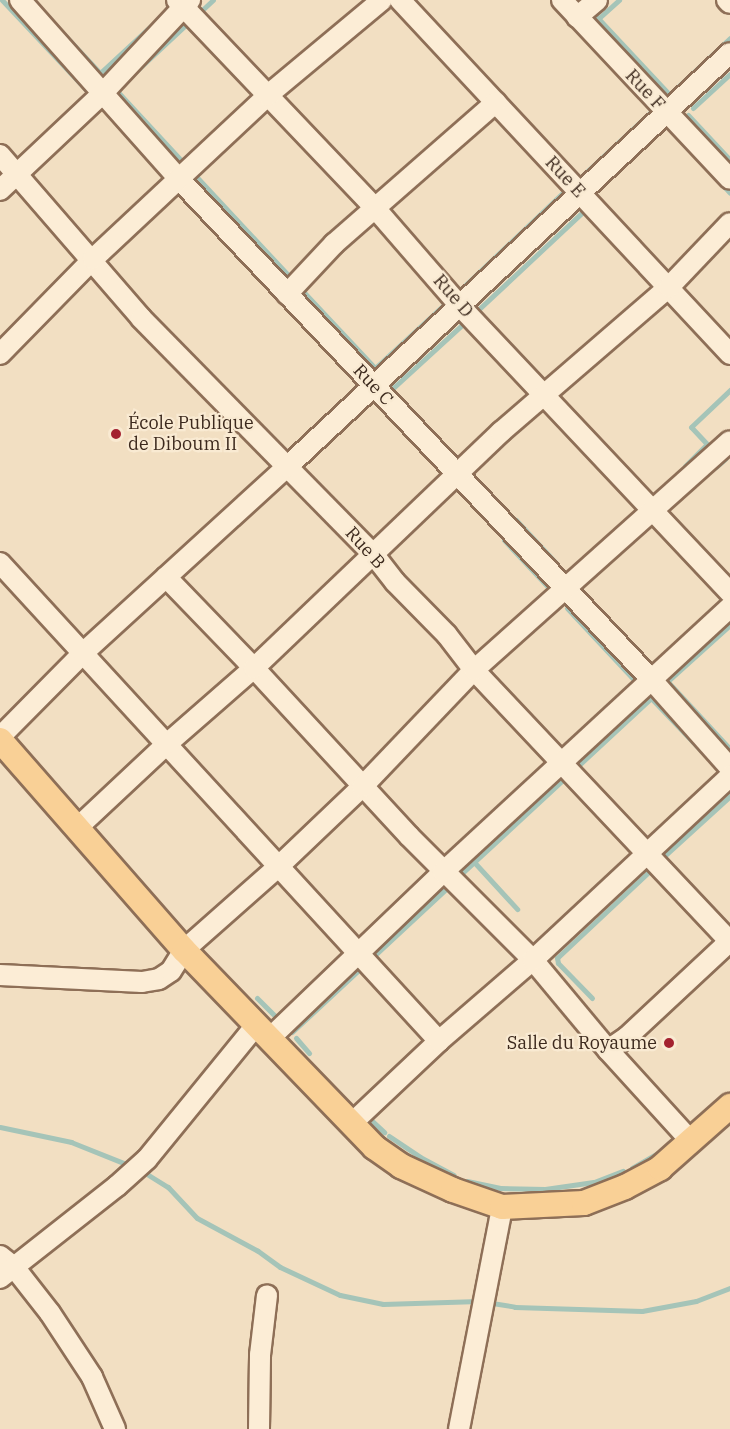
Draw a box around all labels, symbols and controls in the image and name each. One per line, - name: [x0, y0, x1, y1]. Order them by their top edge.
- street label: Rue F: [621, 65, 669, 115]
- street label: Rue E: [541, 152, 589, 202]
- street label: Rue D: [429, 270, 477, 322]
- street label: Rue C: [349, 360, 397, 410]
- place label: École Publique de Diboum II: [128, 413, 254, 456]
- marker: École Publique de Diboum II: [109, 427, 123, 441]
- street label: Rue B: [341, 523, 389, 573]
- place label: Salle du Royaume: [507, 1032, 657, 1054]
- marker: Salle du Royaume: [662, 1036, 676, 1050]

